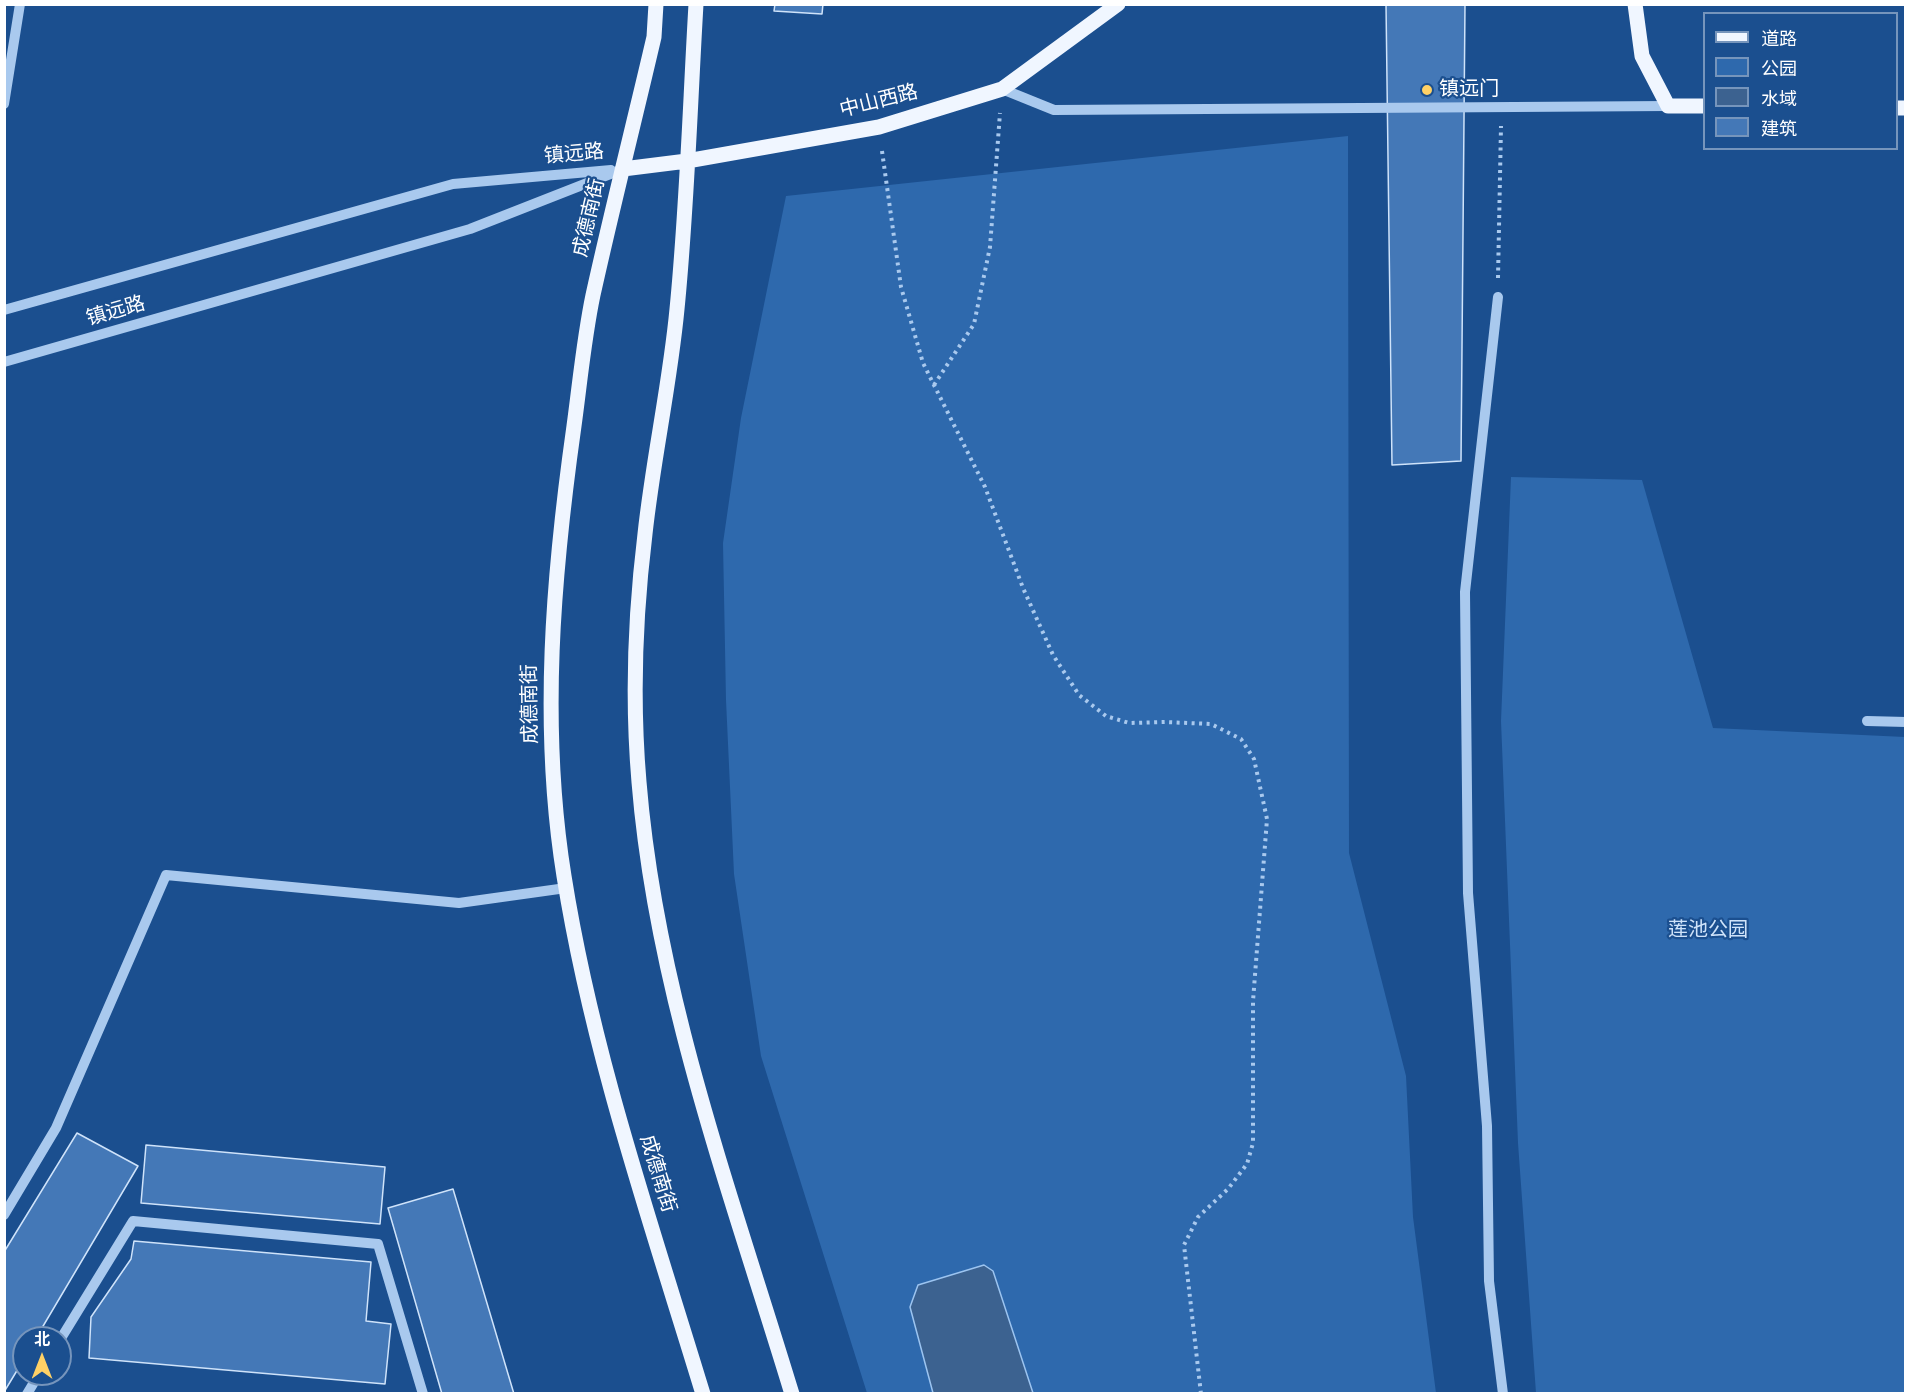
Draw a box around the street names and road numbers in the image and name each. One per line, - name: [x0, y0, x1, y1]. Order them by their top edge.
- street label: 中山西路: [837, 81, 921, 123]
- street label: 镇远路: [543, 140, 605, 170]
- street label: 成德南街: [569, 176, 611, 260]
- street label: 镇远路: [84, 292, 148, 332]
- street label: 成德南街: [518, 664, 544, 744]
- street label: 成德南街: [634, 1132, 680, 1216]

